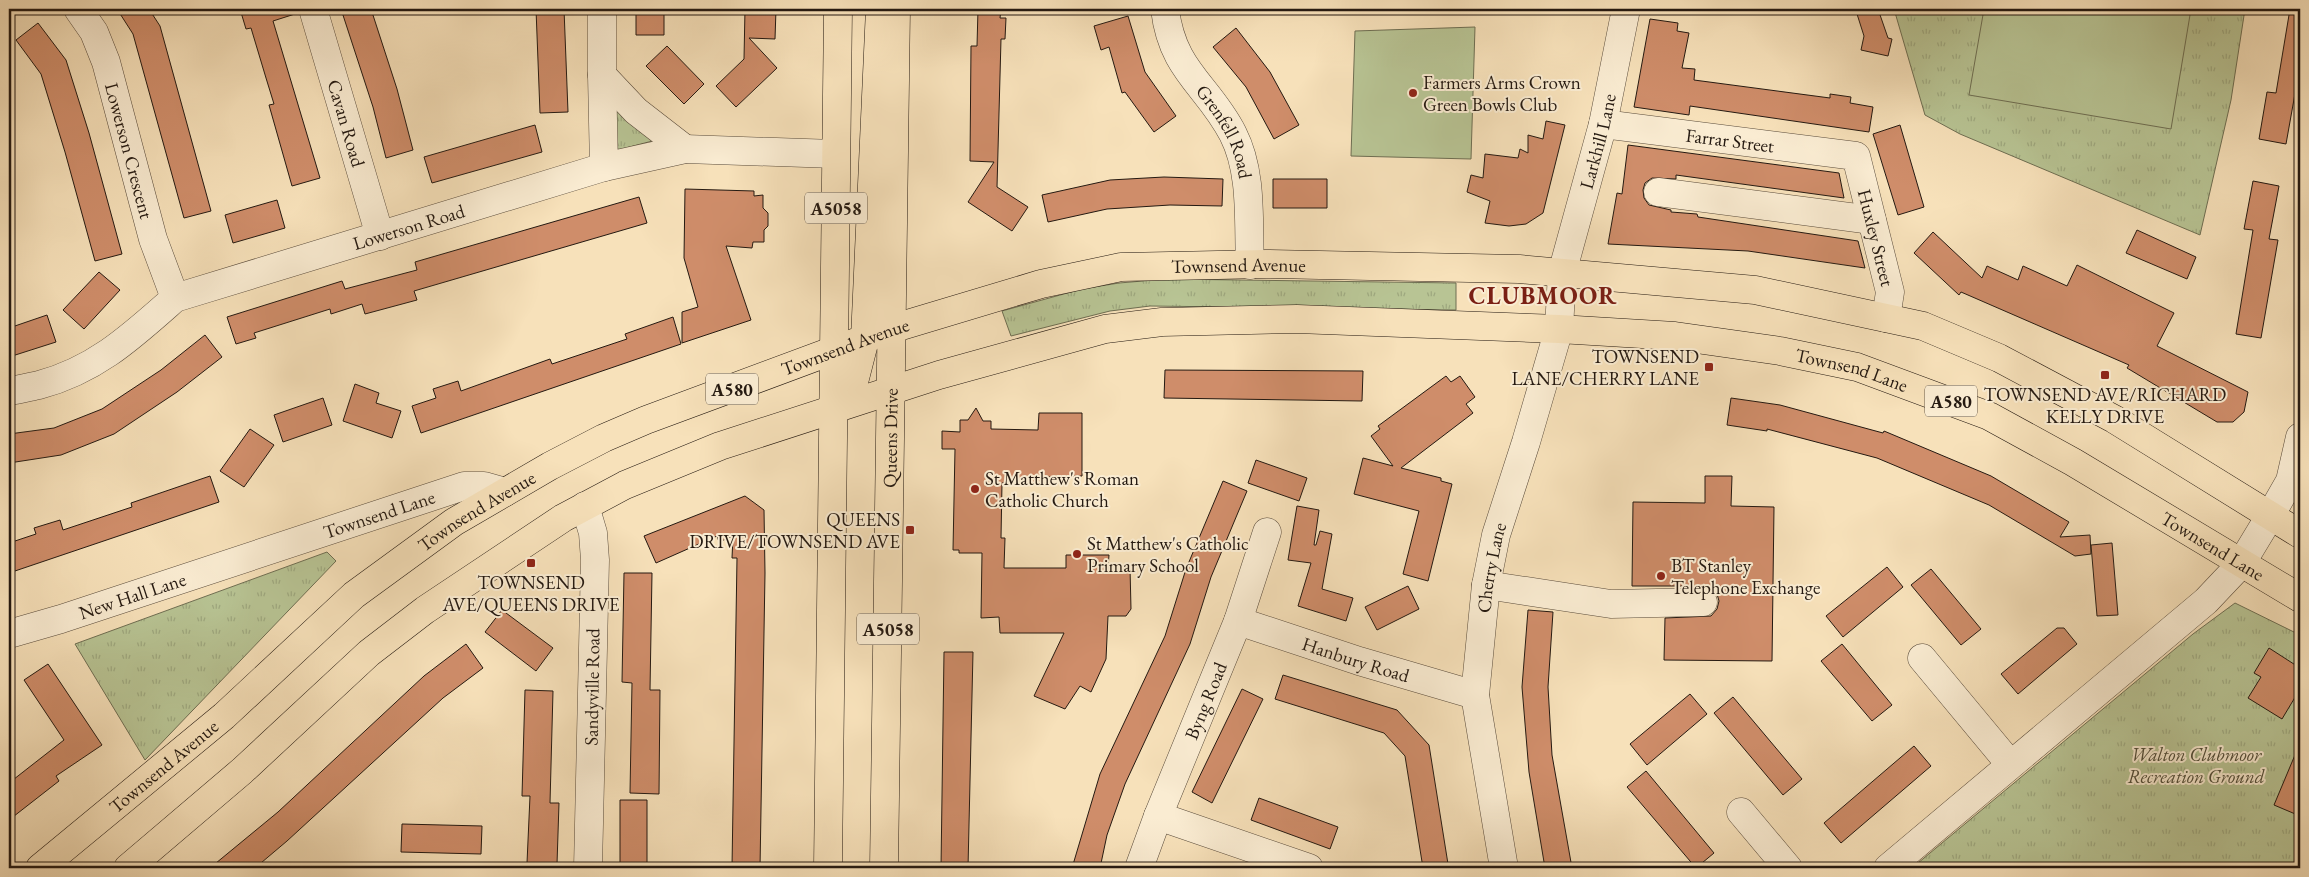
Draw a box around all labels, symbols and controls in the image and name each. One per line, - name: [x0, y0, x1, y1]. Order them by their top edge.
- place label: Farmers Arms Crown Green Bowls Club: [1423, 70, 1581, 117]
- street label: Cavan Road: [322, 76, 372, 170]
- street label: Grenfell Road: [1191, 79, 1259, 181]
- street label: Lowerson Crescent: [99, 80, 160, 222]
- marker: Farmers Arms Crown Green Bowls Club: [1407, 87, 1419, 99]
- street label: Larkhill Lane: [1573, 91, 1621, 192]
- street label: Farrar Street: [1684, 122, 1776, 158]
- street label: Huxley Street: [1852, 186, 1901, 289]
- road number: A5058: [805, 192, 867, 224]
- street label: Lowerson Road: [350, 198, 468, 256]
- street label: Townsend Avenue: [1171, 251, 1306, 278]
- district label: CLUBMOOR: [1468, 280, 1618, 311]
- street label: Townsend Avenue: [778, 312, 912, 381]
- street label: Townsend Lane: [1793, 342, 1912, 397]
- place label: TOWNSEND LANE/CHERRY LANE: [1511, 344, 1699, 391]
- marker: TOWNSEND LANE/CHERRY LANE: [1703, 361, 1715, 373]
- marker: TOWNSEND AVE/RICHARD KELLY DRIVE: [2099, 369, 2111, 381]
- road number: A580: [706, 374, 758, 404]
- place label: TOWNSEND AVE/RICHARD KELLY DRIVE: [1984, 382, 2226, 429]
- road number: A580: [1925, 386, 1977, 416]
- street label: Queens Drive: [877, 388, 903, 488]
- street label: Townsend Avenue: [412, 465, 540, 557]
- place label: St Matthew's Roman Catholic Church: [985, 466, 1139, 513]
- marker: St Matthew's Roman Catholic Church: [969, 483, 981, 495]
- street label: Townsend Lane: [320, 484, 438, 544]
- street label: Townsend Lane: [2157, 505, 2269, 586]
- place label: QUEENS DRIVE/TOWNSEND AVE: [689, 507, 900, 554]
- street label: Cherry Lane: [1471, 519, 1512, 614]
- marker: QUEENS DRIVE/TOWNSEND AVE: [904, 524, 916, 536]
- place label: St Matthew's Catholic Primary School: [1087, 531, 1249, 578]
- marker: St Matthew's Catholic Primary School: [1071, 548, 1083, 560]
- place label: BT Stanley Telephone Exchange: [1671, 553, 1820, 600]
- marker: TOWNSEND AVE/QUEENS DRIVE: [525, 557, 537, 569]
- street label: New Hall Lane: [75, 566, 189, 625]
- place label: TOWNSEND AVE/QUEENS DRIVE: [441, 570, 620, 617]
- marker: BT Stanley Telephone Exchange: [1655, 570, 1667, 582]
- road number: A5058: [857, 614, 919, 644]
- street label: Sandyville Road: [578, 628, 606, 746]
- street label: Hanbury Road: [1299, 631, 1413, 688]
- street label: Byng Road: [1178, 658, 1232, 743]
- street label: Townsend Avenue: [104, 714, 223, 819]
- park label: Walton Clubmoor Recreation Ground: [2128, 742, 2265, 789]

